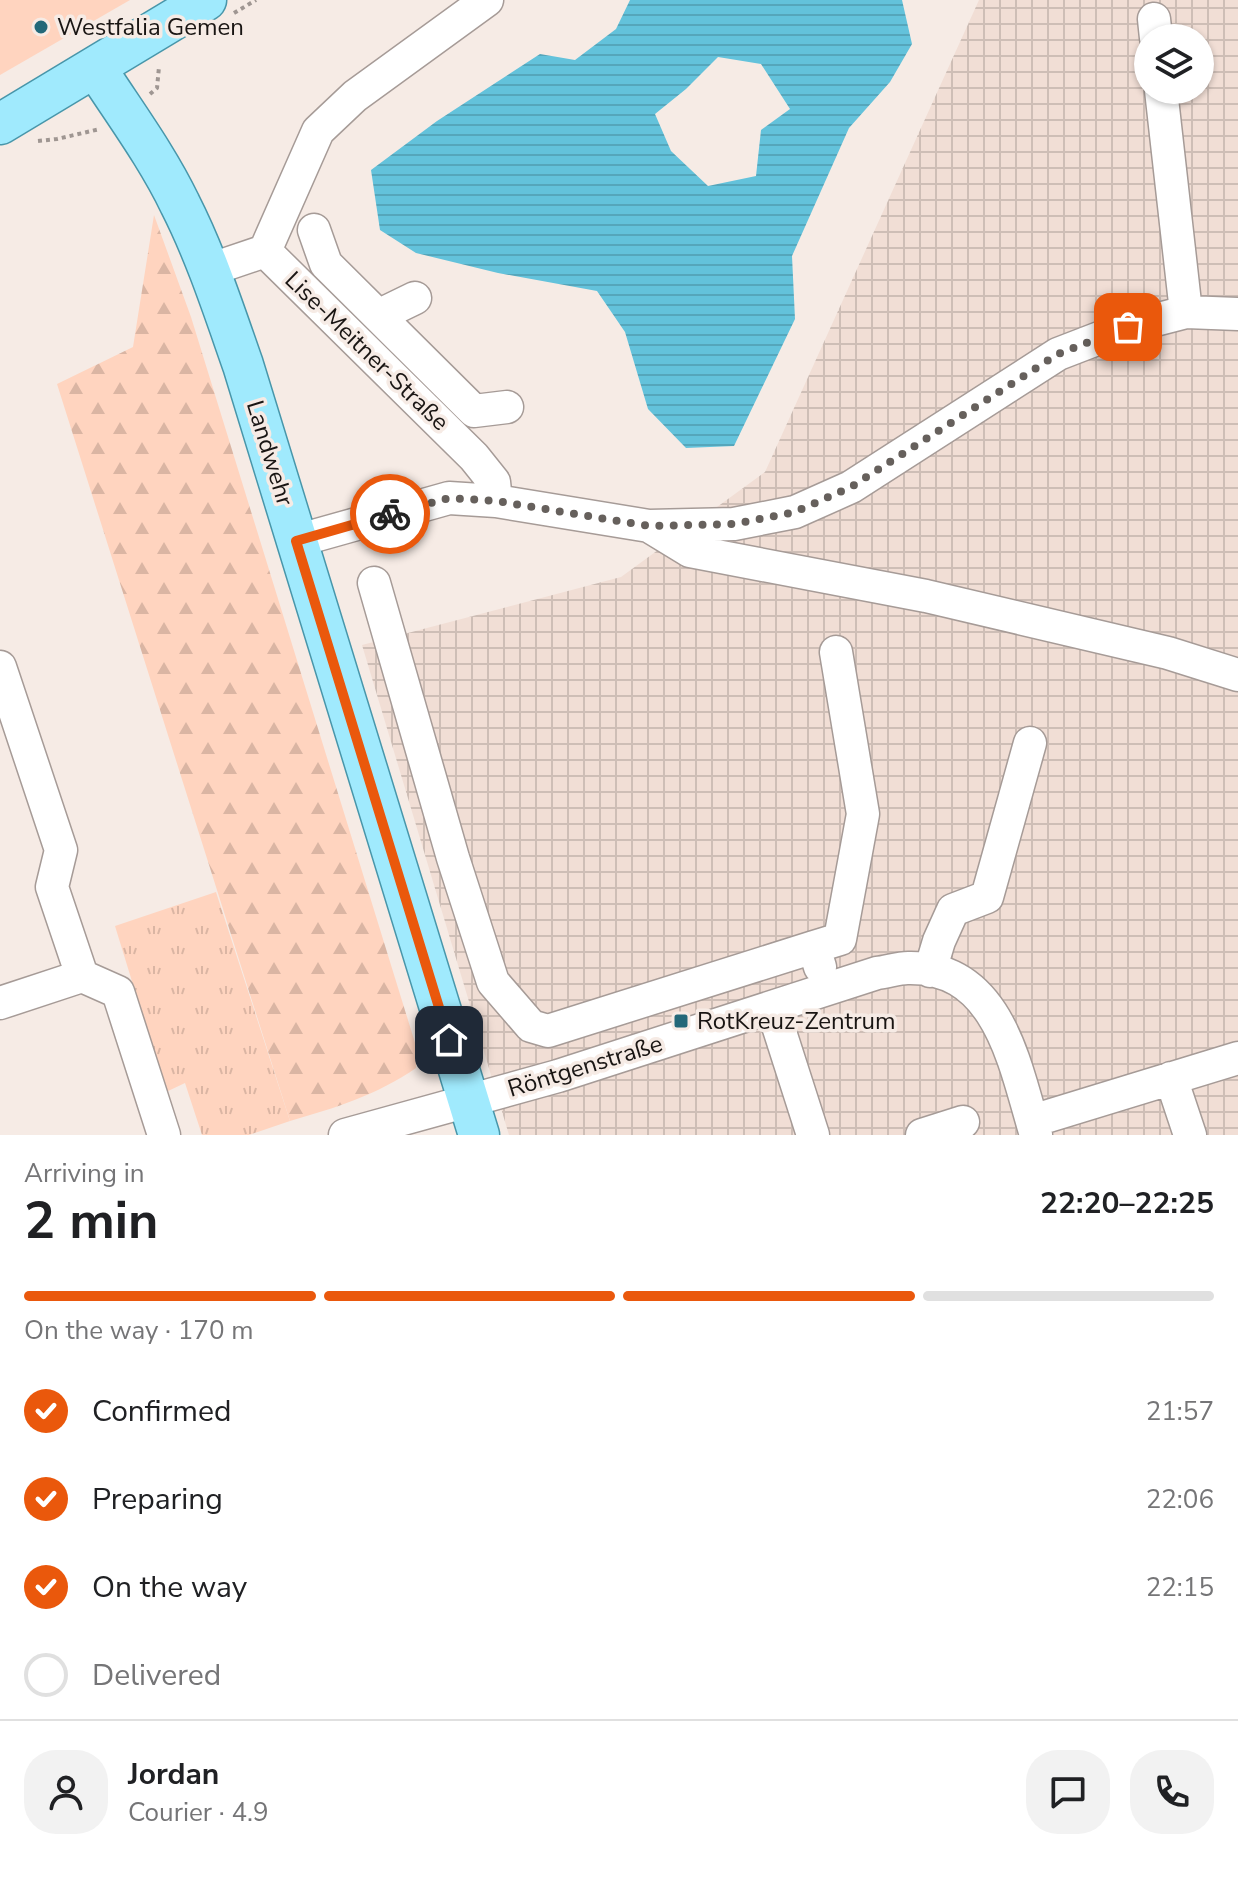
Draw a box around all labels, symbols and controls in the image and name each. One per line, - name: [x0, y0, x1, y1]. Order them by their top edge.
- place label: Westfalia Gemen: [57, 11, 244, 43]
- marker: Westfalia Gemen: [32, 18, 50, 36]
- map controls: [1134, 24, 1214, 104]
- button: layers: [1134, 24, 1214, 104]
- street label: Lise-Meitner-Straße: [278, 264, 456, 438]
- pin: [1094, 293, 1162, 361]
- icon: bag: [1106, 305, 1150, 349]
- street label: Landwehr: [239, 396, 301, 510]
- courier: [350, 474, 430, 554]
- icon: bike: [368, 492, 412, 536]
- place label: RotKreuz-Zentrum: [697, 1005, 896, 1037]
- pin: [415, 1006, 483, 1074]
- marker: RotKreuz-Zentrum: [672, 1012, 690, 1030]
- icon: home: [427, 1018, 471, 1062]
- street label: Röntgenstraße: [504, 1027, 666, 1105]
- text: Arriving in: [24, 1156, 145, 1191]
- text: 22:20–22:25: [1040, 1183, 1214, 1224]
- text: 2 min: [24, 1185, 159, 1256]
- text: On the way · 170 m: [24, 1313, 253, 1348]
- icon: check: [24, 1389, 68, 1433]
- text: Confirmed: [92, 1391, 232, 1432]
- text: 21:57: [1146, 1394, 1214, 1429]
- icon: check: [24, 1477, 68, 1521]
- text: Preparing: [92, 1479, 223, 1520]
- text: 22:06: [1146, 1482, 1214, 1517]
- icon: check: [24, 1565, 68, 1609]
- text: On the way: [92, 1567, 247, 1608]
- text: 22:15: [1146, 1570, 1214, 1605]
- text: Delivered: [92, 1655, 221, 1696]
- button: person: [24, 1750, 108, 1834]
- button: chat: [1026, 1750, 1110, 1834]
- button: phone: [1130, 1750, 1214, 1834]
- text: Jordan: [128, 1754, 219, 1795]
- text: Courier · 4.9: [128, 1795, 269, 1830]

